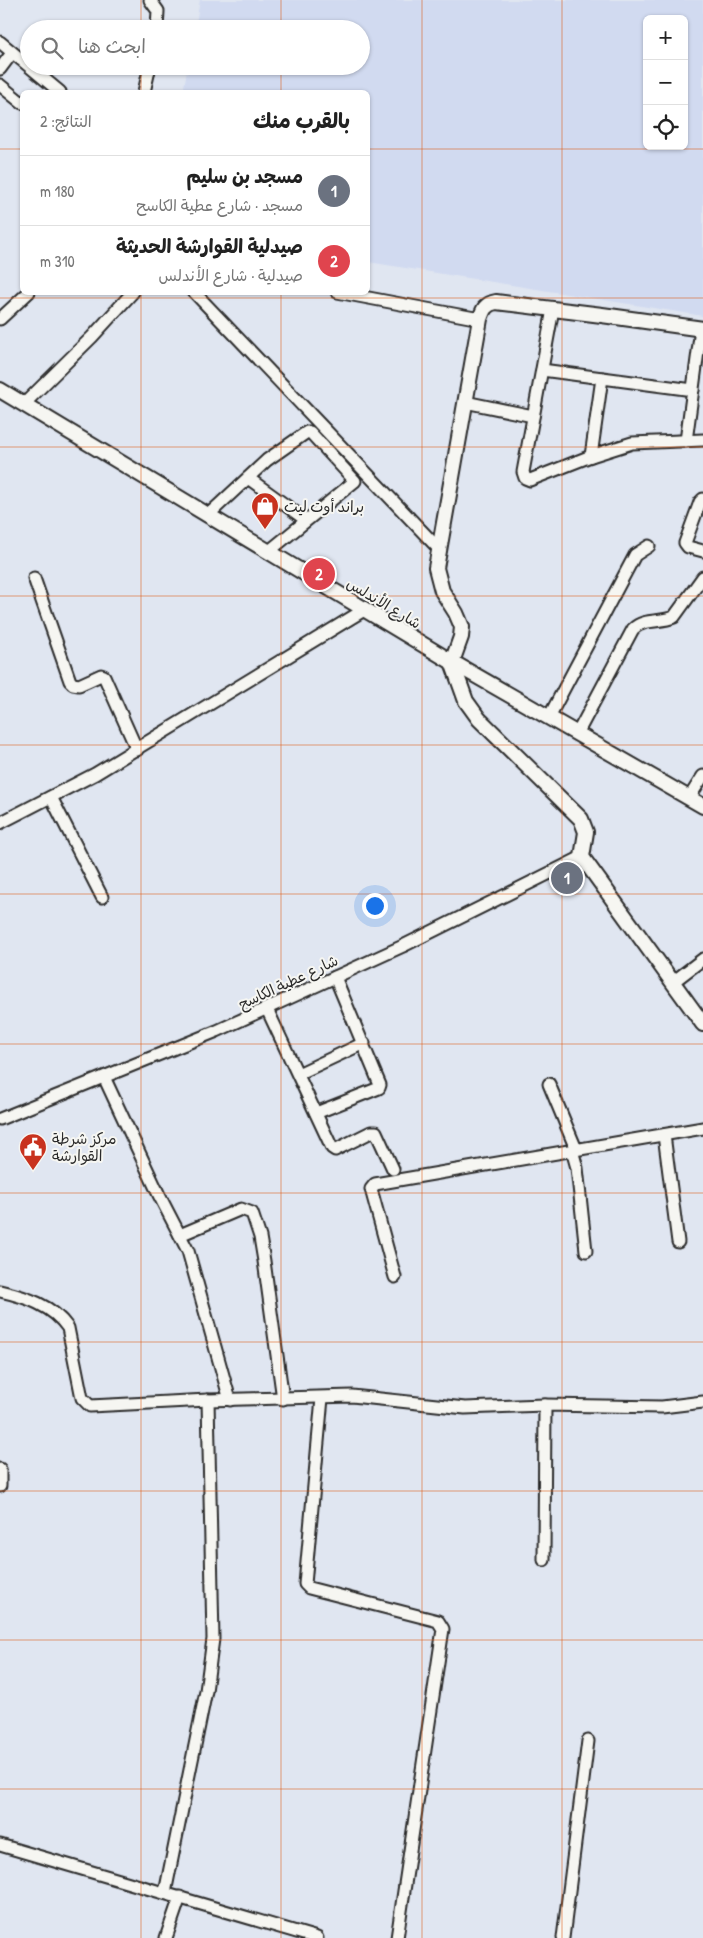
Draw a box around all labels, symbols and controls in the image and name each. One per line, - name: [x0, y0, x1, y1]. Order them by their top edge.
- map controls: [643, 15, 688, 150]
- button: +: [643, 15, 688, 60]
- search box: [20, 20, 370, 75]
- text: ابحث هنا: [78, 33, 146, 59]
- icon: search: [38, 34, 66, 62]
- button: −: [643, 60, 688, 105]
- button: locate: [643, 105, 688, 150]
- text: بالقرب منك: [253, 106, 350, 135]
- text: النتائج: 2: [40, 110, 92, 132]
- text: مسجد بن سليم: [187, 163, 303, 189]
- text: 180 m: [40, 180, 74, 202]
- text: 1: [331, 180, 337, 202]
- text: مسجد · شارع عطية الكاسح: [136, 194, 303, 216]
- text: صيدلية القوارشة الحديثة: [116, 233, 303, 259]
- text: 310 m: [40, 250, 75, 272]
- text: 2: [330, 250, 338, 272]
- text: صيدلية · شارع الأندلس: [159, 264, 303, 286]
- shop icon: براند أوت ليت: [250, 491, 280, 530]
- place label: براند أوت ليت: [284, 496, 364, 517]
- pin: 2: [303, 555, 335, 593]
- street label: شارع الأندلس: [343, 573, 425, 633]
- pin: 1: [551, 859, 583, 897]
- your location: [362, 893, 388, 919]
- street label: شارع عطية الكاسح: [235, 950, 341, 1014]
- place label: مركز شرطة القوارشة: [52, 1128, 116, 1166]
- public building icon: مركز شرطة القوارشة: [18, 1132, 48, 1171]

